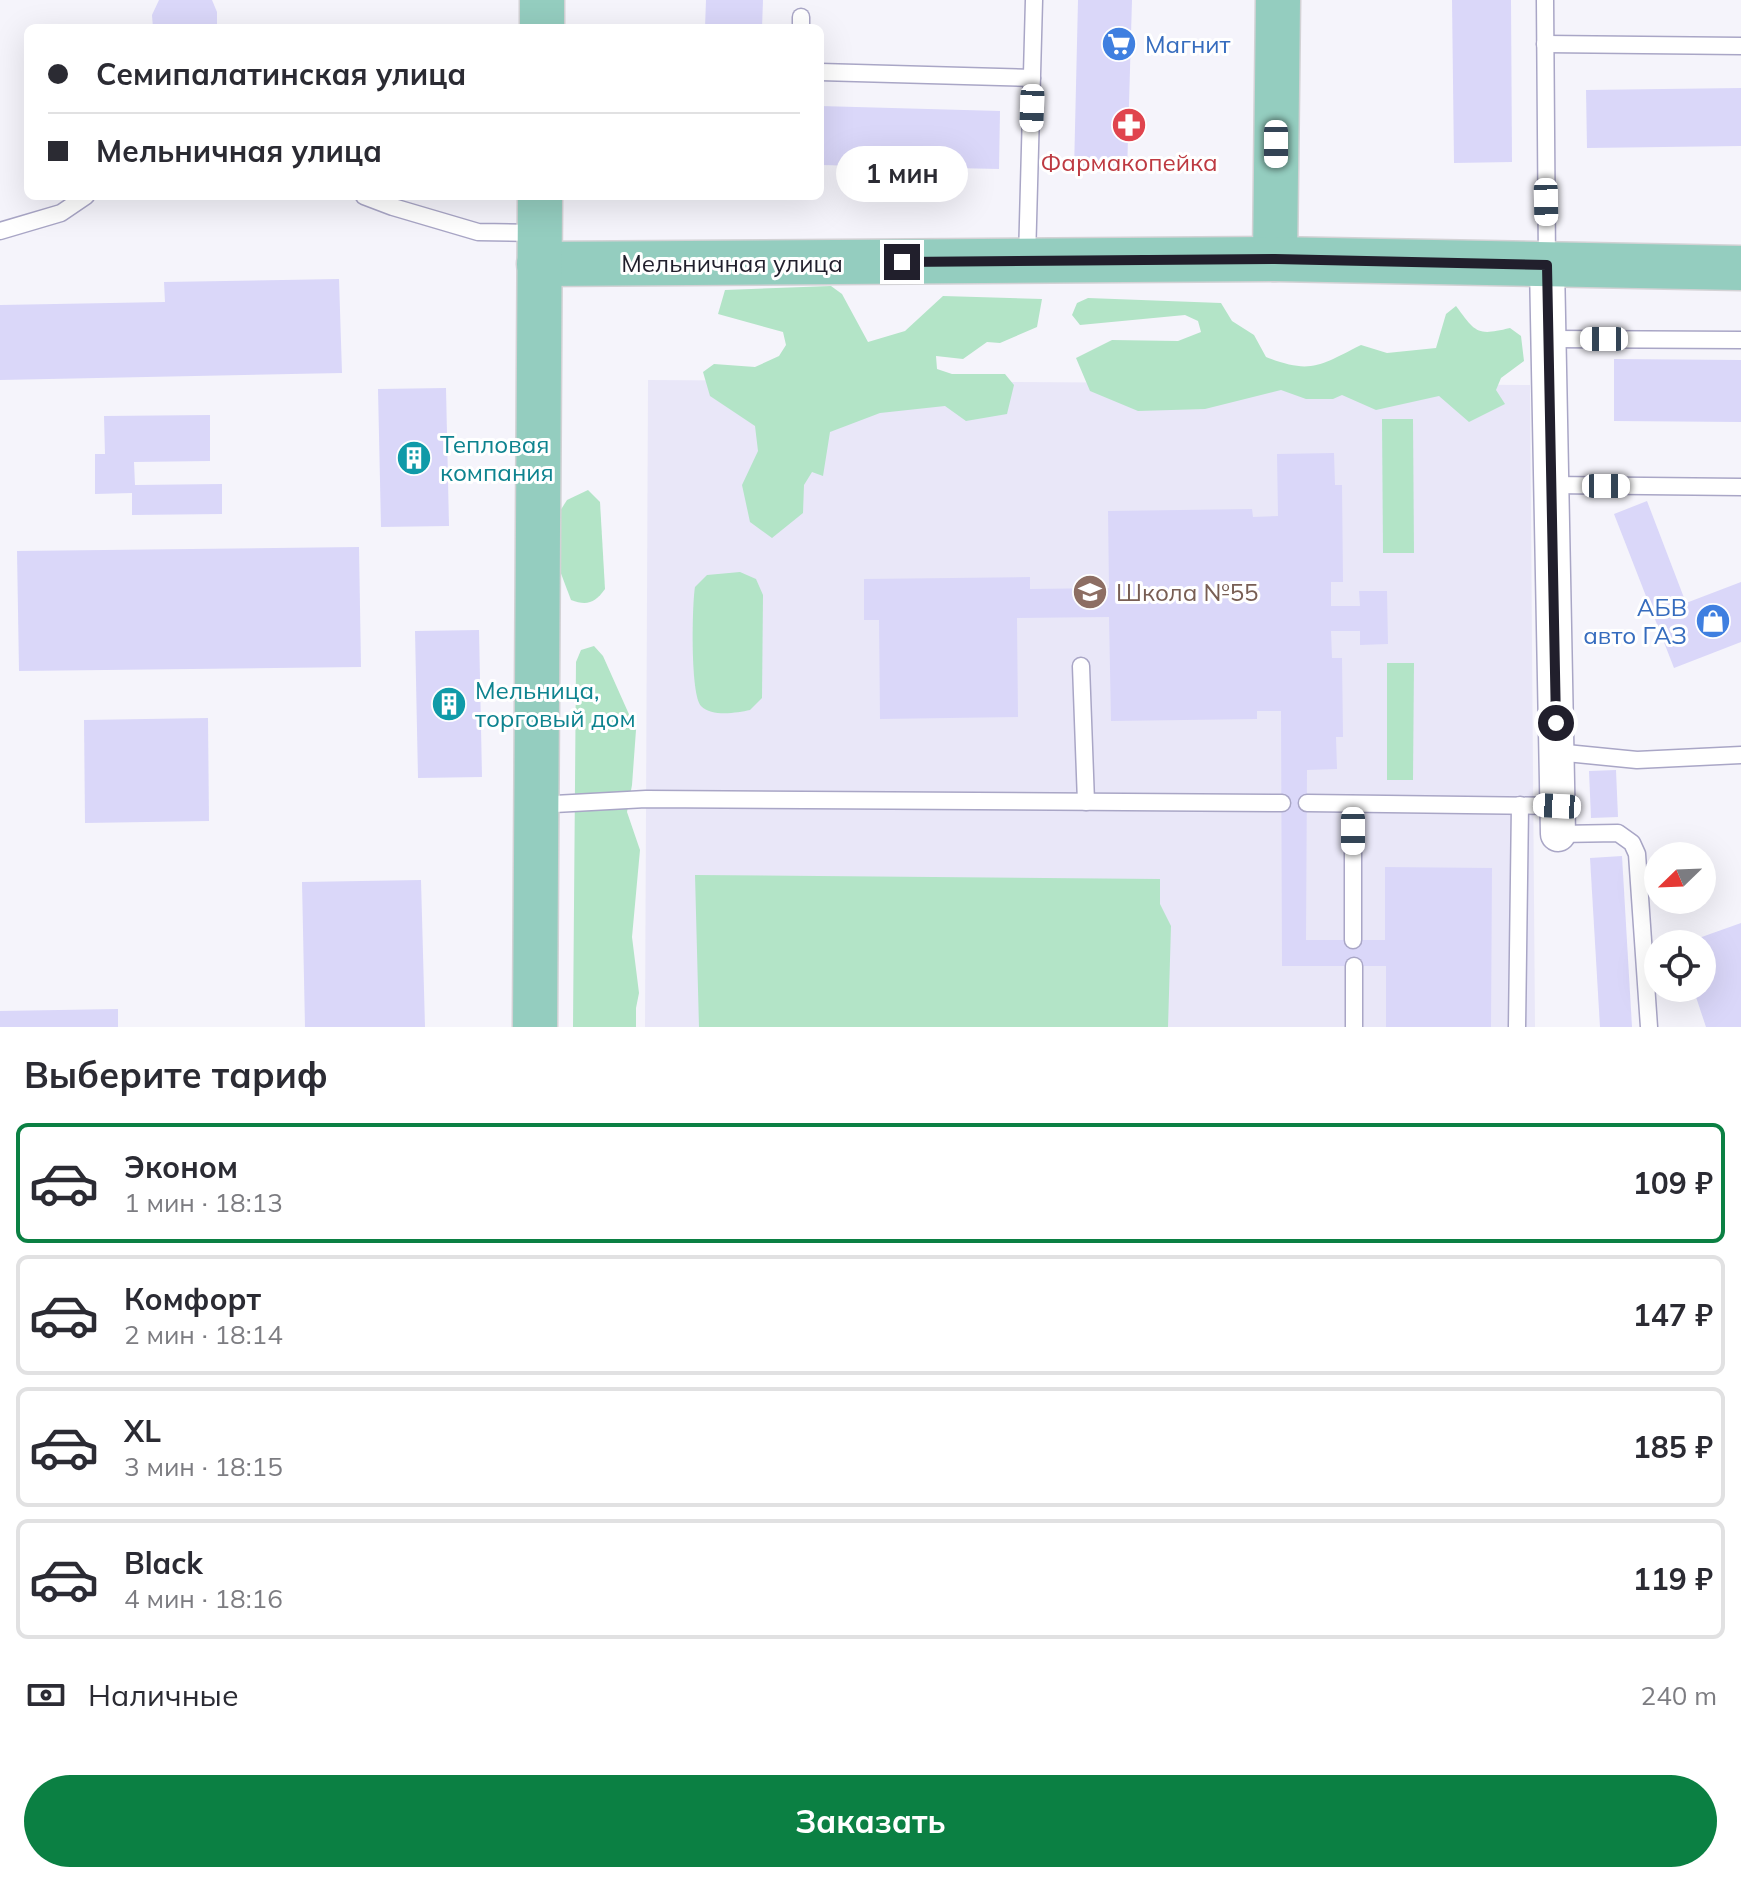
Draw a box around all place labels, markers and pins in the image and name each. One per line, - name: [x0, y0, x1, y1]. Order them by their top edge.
- supermarket icon: Магнит: [1100, 25, 1138, 63]
- place label: Магнит: [1145, 29, 1231, 59]
- pharmacy icon: Фармакопейка: [1110, 106, 1148, 144]
- place label: Фармакопейка: [1040, 147, 1218, 177]
- place label: Тепловая компания: [440, 429, 554, 487]
- building icon: Тепловая компания: [395, 439, 433, 477]
- school or university icon: Школа №55: [1071, 573, 1109, 611]
- place label: Школа №55: [1116, 577, 1258, 607]
- place label: АБВ авто ГАЗ: [1583, 592, 1687, 650]
- shop icon: АБВ авто ГАЗ: [1694, 602, 1732, 640]
- place label: Мельница, торговый дом: [475, 675, 636, 733]
- building icon: Мельница, торговый дом: [430, 685, 468, 723]

